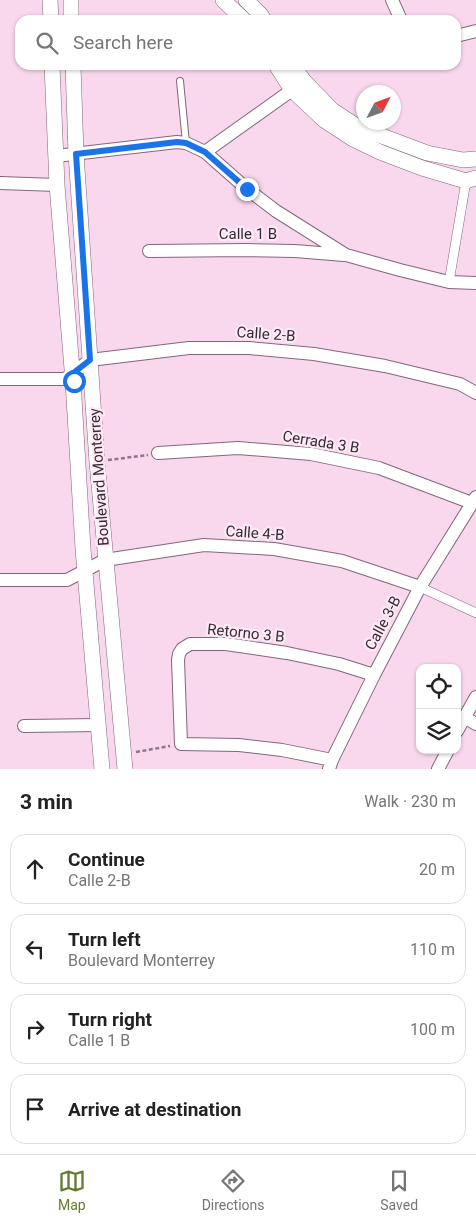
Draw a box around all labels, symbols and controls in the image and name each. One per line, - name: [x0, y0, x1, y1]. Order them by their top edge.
- search box: [15, 15, 461, 70]
- icon: search: [33, 29, 61, 57]
- text: Search here: [73, 31, 173, 54]
- north arrow: [356, 85, 401, 130]
- route end: [236, 178, 259, 201]
- street label: Calle 1 B: [219, 225, 277, 243]
- street label: Calle 2-B: [236, 323, 296, 345]
- route start: [63, 370, 86, 393]
- street label: Boulevard Monterrey: [85, 408, 113, 546]
- street label: Cerrada 3 B: [281, 427, 361, 457]
- street label: Calle 4-B: [225, 522, 285, 544]
- street label: Calle 3-B: [361, 593, 405, 653]
- street label: Retorno 3 B: [206, 620, 286, 646]
- map controls: [416, 664, 461, 754]
- button: locate: [416, 664, 461, 709]
- button: layers: [416, 709, 461, 754]
- text: 3 min: [20, 790, 73, 814]
- text: Walk · 230 m: [364, 792, 456, 811]
- text: Continue: [68, 848, 145, 871]
- icon: ahead: [21, 855, 49, 883]
- text: 20 m: [419, 860, 455, 879]
- text: Calle 2-B: [68, 871, 131, 890]
- text: Turn left: [68, 928, 141, 951]
- icon: left: [21, 935, 49, 963]
- text: 110 m: [410, 940, 455, 959]
- text: Boulevard Monterrey: [68, 951, 215, 970]
- text: Turn right: [68, 1008, 152, 1031]
- icon: right: [21, 1015, 49, 1043]
- text: 100 m: [410, 1020, 455, 1039]
- text: Calle 1 B: [68, 1031, 130, 1050]
- icon: arrive: [21, 1095, 49, 1123]
- text: Arrive at destination: [68, 1098, 241, 1121]
- tab: Map: [58, 1167, 86, 1213]
- tab: Directions: [202, 1167, 265, 1213]
- tab: Saved: [380, 1167, 418, 1213]

